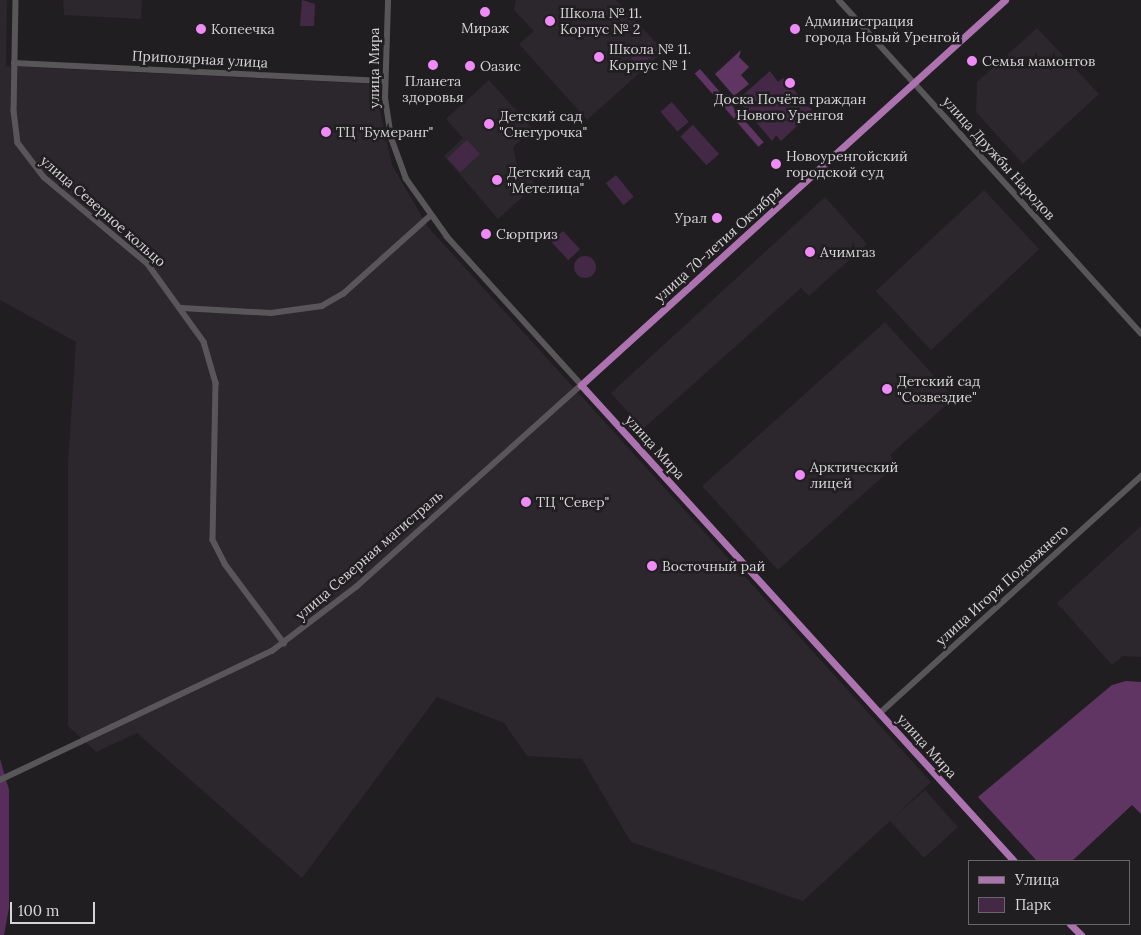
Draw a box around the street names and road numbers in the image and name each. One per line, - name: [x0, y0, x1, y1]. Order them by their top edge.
- street label: улица Мира: [366, 27, 382, 109]
- street label: Приполярная улица: [131, 47, 269, 71]
- street label: улица Дружбы Народов: [939, 93, 1059, 223]
- street label: улица Северное кольцо: [37, 152, 169, 270]
- street label: улица 70-летия Октября: [651, 182, 785, 306]
- street label: улица Мира: [622, 411, 688, 483]
- street label: улица Северная магистраль: [292, 486, 446, 624]
- street label: улица Игоря Подовжнего: [932, 521, 1072, 649]
- street label: улица Мира: [894, 710, 960, 782]

